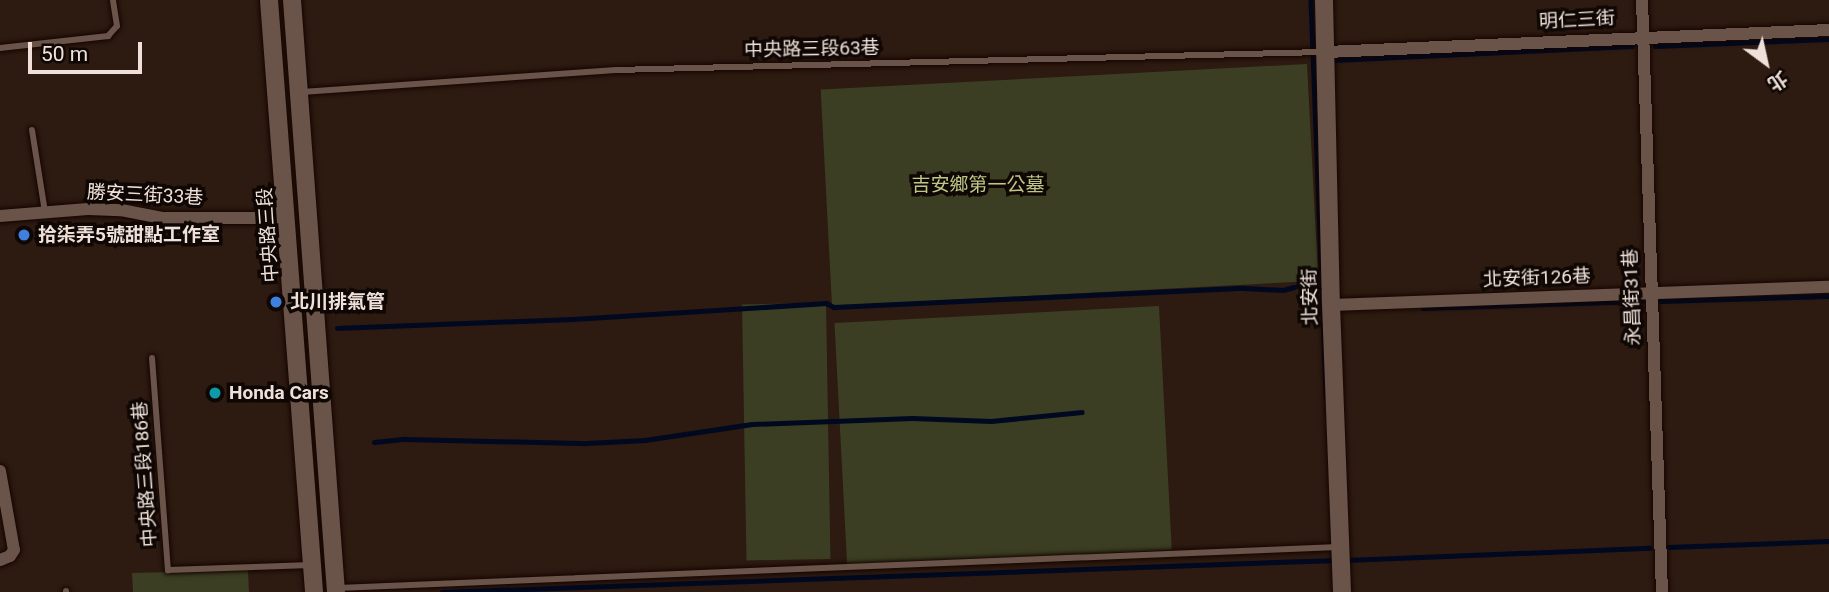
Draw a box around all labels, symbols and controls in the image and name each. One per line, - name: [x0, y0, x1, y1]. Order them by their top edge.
- street label: 明仁三街: [1538, 7, 1616, 33]
- scale bar: [32, 28, 145, 72]
- north arrow: [1731, 28, 1801, 98]
- street label: 中央路三段63巷: [744, 36, 880, 62]
- text: 50 m: [41, 42, 88, 66]
- text: 北: [1763, 66, 1792, 96]
- park label: 吉安鄉第一公墓: [912, 174, 1044, 196]
- street label: 勝安三街33巷: [86, 181, 204, 209]
- street label: 中央路三段: [253, 187, 283, 283]
- place label: 拾柒弄5號甜點工作室: [38, 224, 220, 246]
- marker: 拾柒弄5號甜點工作室: [16, 227, 32, 243]
- street label: 永昌街31巷: [1619, 248, 1645, 346]
- street label: 北安街126巷: [1483, 265, 1591, 291]
- street label: 北安街: [1298, 268, 1322, 326]
- place label: 北川排氣管: [290, 291, 385, 313]
- marker: 北川排氣管: [268, 294, 284, 310]
- place label: Honda Cars: [229, 382, 329, 404]
- marker: Honda Cars: [207, 385, 223, 401]
- street label: 中央路三段186巷: [129, 400, 161, 548]

